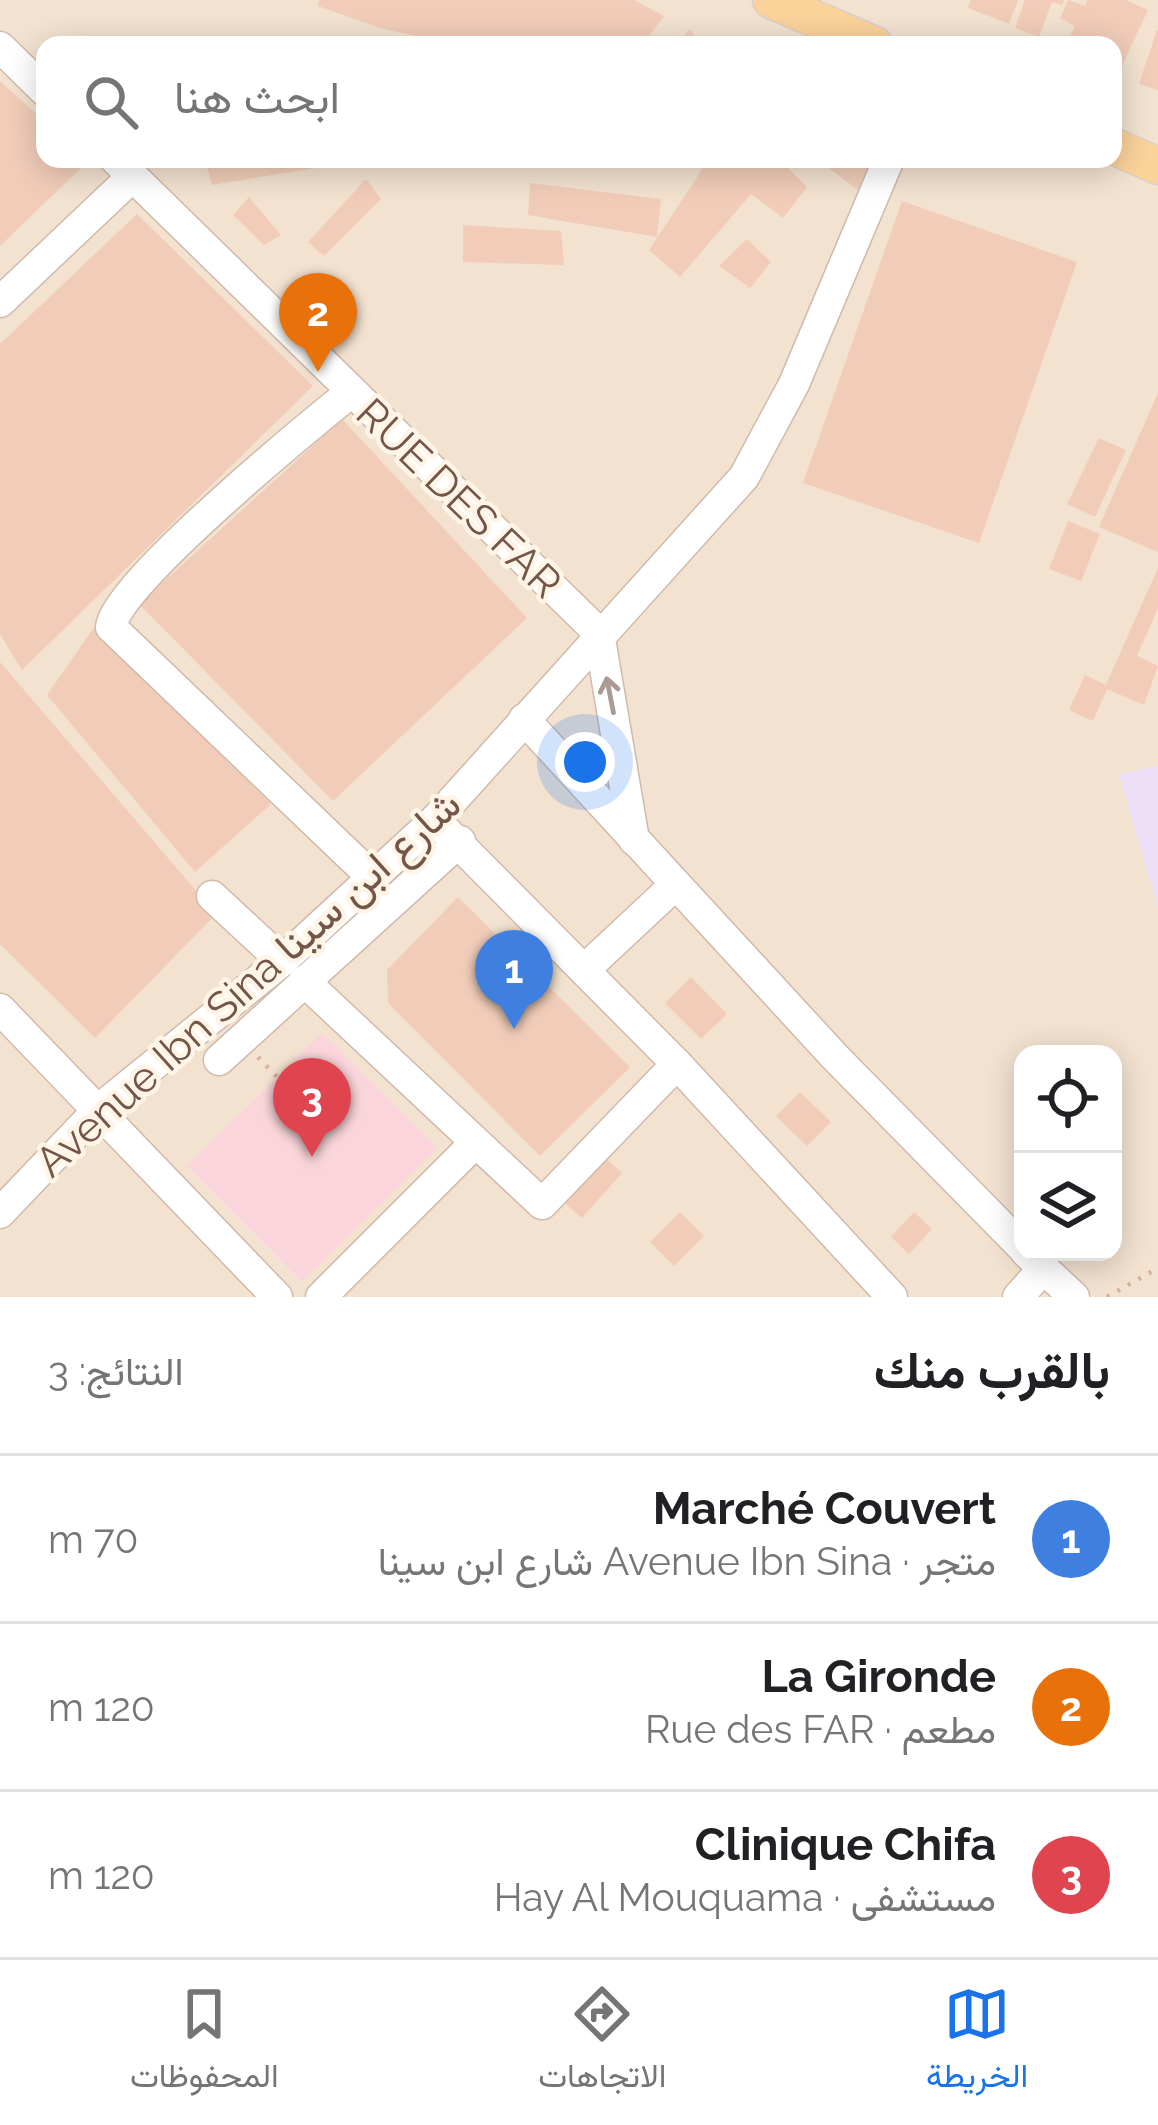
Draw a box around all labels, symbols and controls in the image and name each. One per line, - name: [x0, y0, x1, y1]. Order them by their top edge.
- search box: [36, 36, 1122, 168]
- icon: search: [78, 69, 144, 135]
- text: ابحث هنا: [174, 71, 340, 124]
- pin: 2: [279, 273, 357, 372]
- street label: RUE DES FAR: [347, 388, 571, 608]
- one-way arrow: [598, 676, 620, 715]
- your location: [555, 732, 615, 792]
- street label: Avenue Ibn Sina شارع ابن سينا: [26, 779, 473, 1190]
- pin: 1: [475, 930, 553, 1029]
- map controls: [1014, 1045, 1122, 1261]
- button: locate: [1014, 1045, 1122, 1153]
- pin: 3: [273, 1058, 351, 1157]
- button: layers: [1014, 1153, 1122, 1261]
- text: بالقرب منك: [874, 1340, 1110, 1400]
- text: النتائج: 3: [48, 1348, 183, 1394]
- text: Marché Couvert: [653, 1482, 996, 1535]
- text: 70 m: [48, 1516, 138, 1562]
- text: 1: [1061, 1516, 1081, 1562]
- text: متجر · Avenue Ibn Sina شارع ابن سينا: [378, 1538, 996, 1584]
- text: La Gironde: [761, 1650, 996, 1703]
- text: 120 m: [48, 1684, 155, 1730]
- text: 2: [1060, 1684, 1082, 1730]
- text: مطعم · Rue des FAR: [645, 1706, 996, 1752]
- text: Clinique Chifa: [695, 1818, 996, 1871]
- text: 120 m: [48, 1852, 155, 1898]
- text: 3: [1060, 1852, 1082, 1898]
- text: مستشفى · Hay Al Mouquama: [494, 1874, 996, 1920]
- tab: المحفوظات: [130, 1981, 279, 2105]
- tab: الاتجاهات: [538, 1981, 666, 2105]
- tab: الخريطة: [926, 1981, 1028, 2105]

